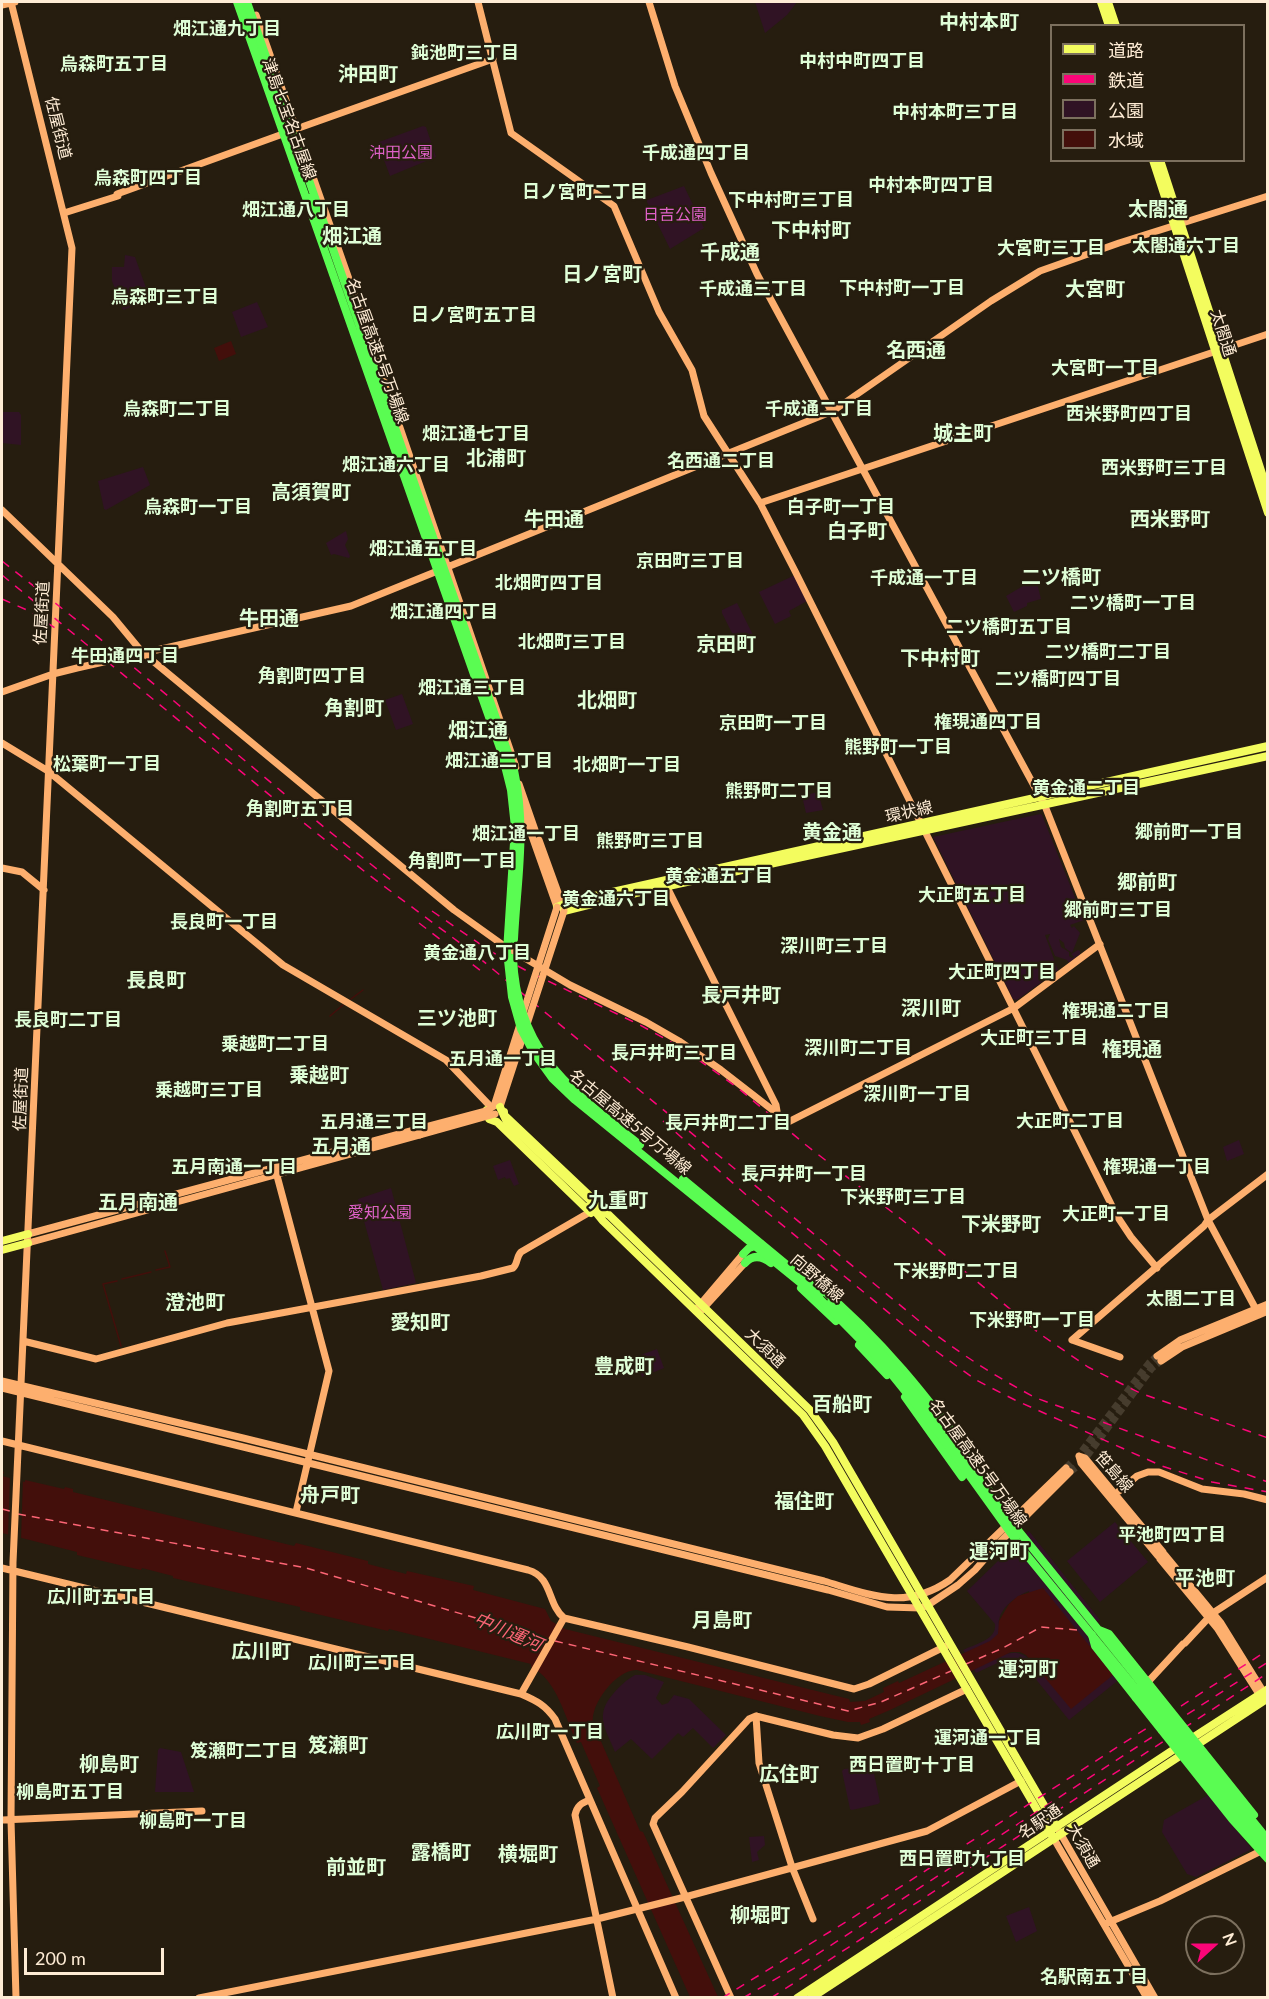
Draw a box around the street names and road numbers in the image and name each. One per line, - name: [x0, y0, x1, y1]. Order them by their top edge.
- street label: 津島七宝名古屋線: [258, 56, 320, 182]
- street label: 佐屋街道: [41, 95, 75, 161]
- street label: 名古屋高速5号万場線: [342, 276, 412, 426]
- street label: 太閤通: [1206, 307, 1240, 359]
- street label: 佐屋街道: [31, 581, 53, 645]
- street label: 環状線: [883, 797, 935, 827]
- street label: 名古屋高速5号万場線: [565, 1065, 695, 1179]
- street label: 佐屋街道: [10, 1067, 32, 1131]
- street label: 向野橋線: [787, 1250, 847, 1306]
- street label: 大須通: [741, 1324, 789, 1372]
- street label: 名古屋高速5号万場線: [925, 1395, 1031, 1531]
- street label: 笹島線: [1091, 1448, 1137, 1496]
- street label: 名駅通: [1015, 1801, 1065, 1843]
- street label: 大須通: [1063, 1820, 1103, 1872]

